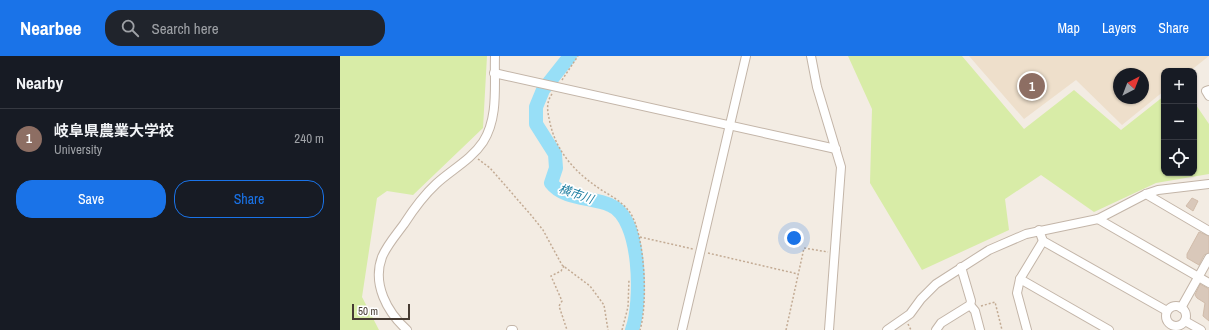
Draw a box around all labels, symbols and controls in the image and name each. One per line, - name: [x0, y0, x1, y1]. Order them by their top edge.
- search box: [105, 10, 385, 46]
- text: Nearbee: [20, 15, 81, 41]
- icon: search: [119, 17, 141, 39]
- text: Search here: [151, 18, 219, 39]
- text: Map: [1058, 19, 1080, 37]
- text: Layers: [1102, 19, 1136, 37]
- text: Share: [1158, 19, 1189, 37]
- north arrow: [1113, 68, 1149, 104]
- map controls: [1161, 68, 1197, 176]
- button: +: [1161, 68, 1197, 104]
- text: Nearby: [16, 71, 63, 94]
- pin: 1: [1019, 71, 1045, 101]
- button: −: [1161, 104, 1197, 140]
- text: 岐阜県農業大学校: [54, 120, 174, 141]
- text: 1: [26, 130, 32, 147]
- text: 240 m: [294, 130, 324, 147]
- button: locate: [1161, 140, 1197, 176]
- text: University: [54, 141, 102, 158]
- button: Save: [16, 180, 166, 218]
- button: Share: [174, 180, 324, 218]
- water label: 横市川: [556, 181, 598, 208]
- your location: [784, 228, 804, 248]
- scale bar: [352, 302, 410, 321]
- text: 50 m: [358, 304, 378, 318]

